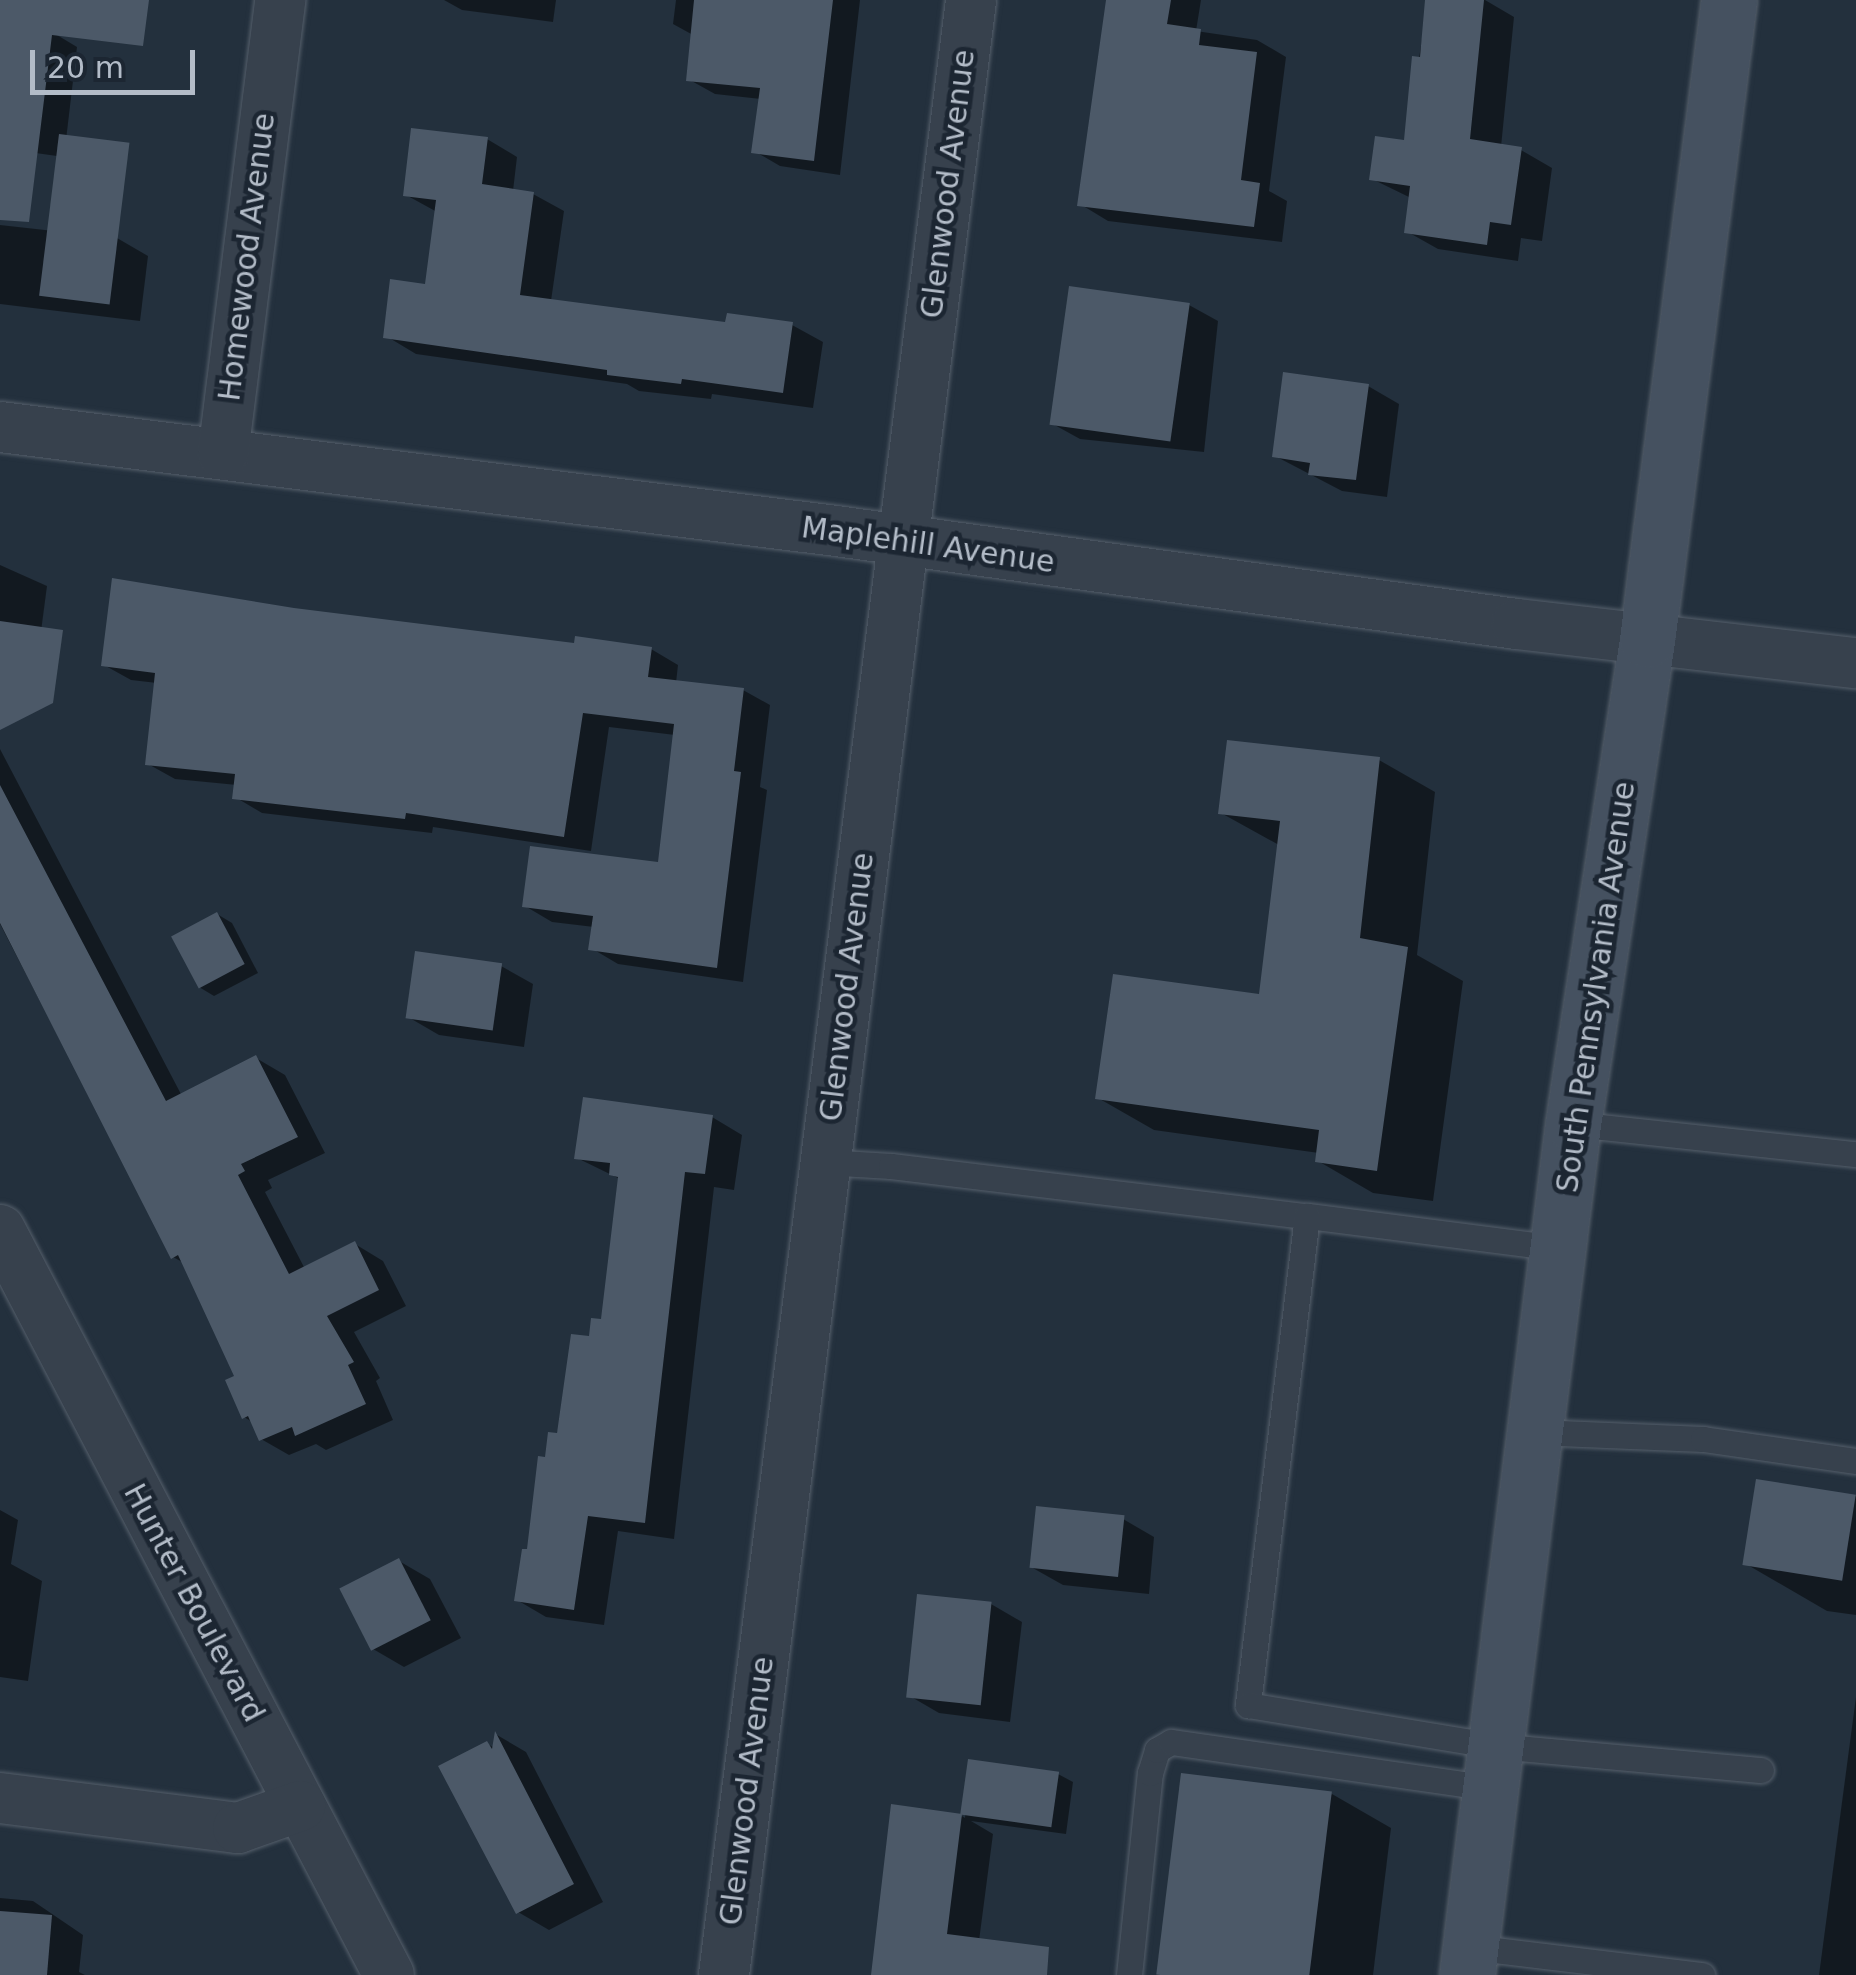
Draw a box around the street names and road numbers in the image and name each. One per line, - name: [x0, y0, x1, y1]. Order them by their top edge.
- street label: Glenwood Avenue: [914, 48, 982, 320]
- street label: Homewood Avenue: [211, 111, 283, 403]
- street label: Maplehill Avenue: [799, 509, 1057, 581]
- street label: South Pennsylvania Avenue: [1549, 779, 1643, 1195]
- street label: Glenwood Avenue: [813, 851, 881, 1123]
- street label: Hunter Boulevard: [116, 1478, 272, 1728]
- street label: Glenwood Avenue: [713, 1655, 781, 1927]

